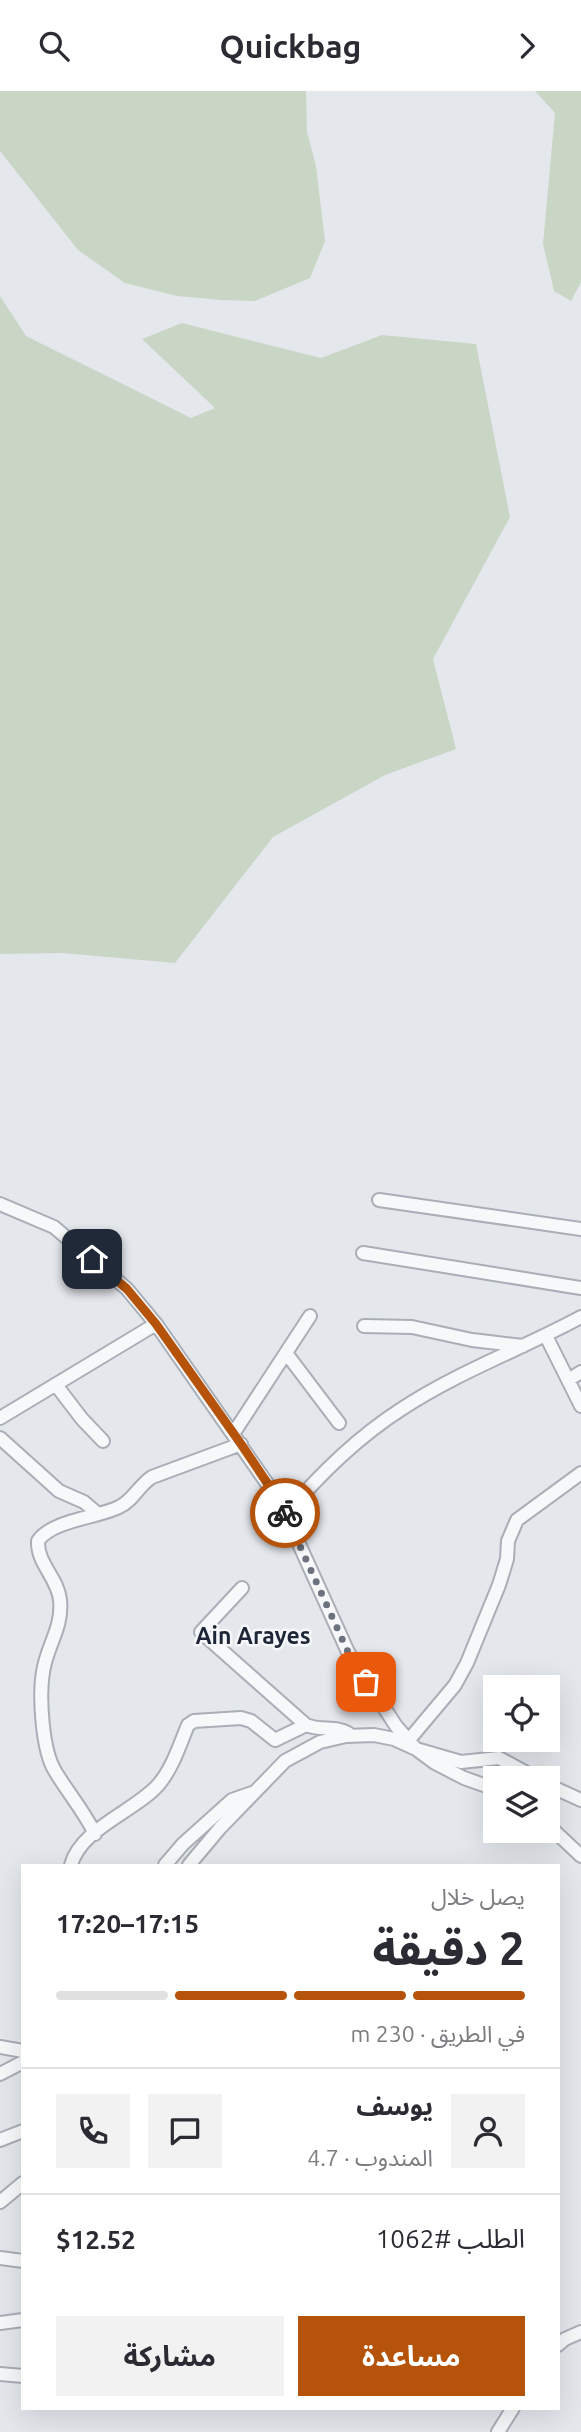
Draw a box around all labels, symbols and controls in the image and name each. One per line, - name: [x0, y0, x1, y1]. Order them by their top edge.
- icon: search: [35, 27, 73, 65]
- icon: forward: [508, 27, 546, 65]
- text: Quickbag: [220, 28, 361, 64]
- pin: [62, 1229, 122, 1289]
- icon: home: [73, 1240, 111, 1278]
- courier: [250, 1478, 320, 1548]
- icon: bike: [266, 1494, 304, 1532]
- district label: Ain Arayes: [195, 1623, 311, 1648]
- pin: [336, 1652, 396, 1712]
- icon: bag: [347, 1663, 385, 1701]
- map controls: [483, 1675, 560, 1843]
- button: locate: [483, 1675, 560, 1752]
- button: layers: [483, 1766, 560, 1843]
- text: يصل خلال: [431, 1884, 525, 1909]
- text: 17:15–17:20: [56, 1909, 199, 1938]
- text: 2 دقيقة: [372, 1922, 525, 1974]
- text: في الطريق · 230 m: [351, 2021, 525, 2046]
- text: يوسف: [356, 2091, 433, 2120]
- button: phone: [56, 2094, 130, 2168]
- button: chat: [148, 2094, 222, 2168]
- button: person: [451, 2094, 525, 2168]
- text: المندوب · 4.7: [307, 2145, 433, 2170]
- text: الطلب #1062: [376, 2224, 525, 2253]
- text: $12.52: [56, 2225, 136, 2254]
- button: مشاركة: [56, 2316, 284, 2396]
- button: مساعدة: [298, 2316, 525, 2396]

